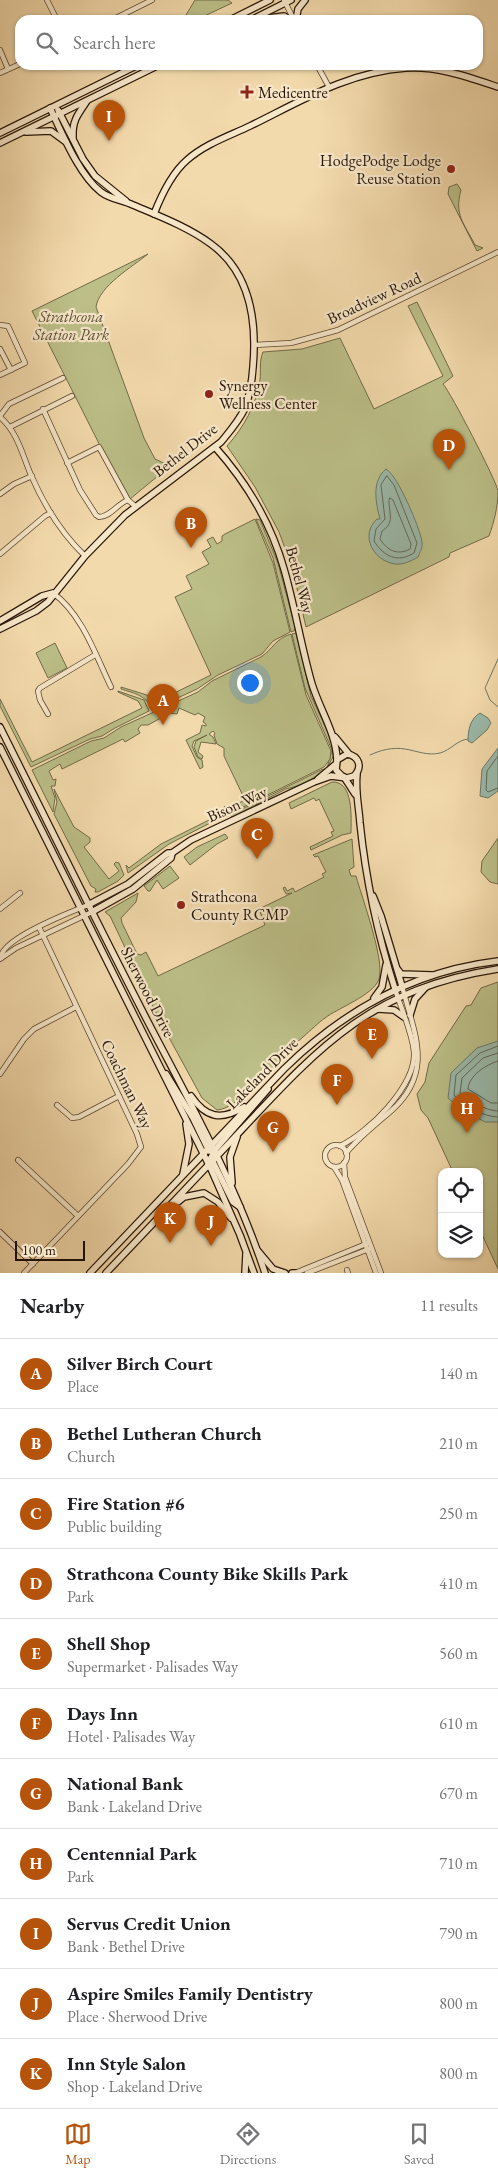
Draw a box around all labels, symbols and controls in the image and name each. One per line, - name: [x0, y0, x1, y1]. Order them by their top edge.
- search box: [15, 15, 483, 70]
- icon: search: [33, 29, 61, 57]
- text: Search here: [73, 30, 155, 55]
- place label: Medicentre: [258, 82, 328, 103]
- marker: Medicentre: [240, 85, 254, 99]
- pin: I: [93, 100, 125, 141]
- place label: HodgePodge Lodge Reuse Station: [320, 150, 442, 189]
- marker: HodgePodge Lodge Reuse Station: [445, 163, 457, 175]
- street label: Broadview Road: [324, 267, 425, 329]
- park label: Strathcona Station Park: [32, 306, 110, 345]
- place label: Synergy Wellness Center: [219, 375, 318, 414]
- marker: Synergy Wellness Center: [203, 388, 215, 400]
- street label: Bethel Drive: [148, 418, 222, 482]
- pin: D: [433, 429, 465, 470]
- pin: B: [175, 507, 207, 548]
- street label: Bethel Way: [281, 544, 319, 617]
- your location: [237, 670, 263, 696]
- pin: A: [147, 684, 179, 725]
- street label: Bison Way: [203, 780, 271, 827]
- pin: C: [241, 818, 273, 859]
- place label: Strathcona County RCMP: [191, 886, 289, 925]
- marker: Strathcona County RCMP: [175, 899, 187, 911]
- street label: Sherwood Drive: [116, 943, 180, 1041]
- pin: E: [356, 1018, 388, 1059]
- street label: Lakeland Drive: [221, 1032, 303, 1114]
- street label: Coachman Way: [96, 1036, 158, 1133]
- pin: F: [321, 1064, 353, 1105]
- pin: H: [451, 1092, 483, 1133]
- pin: G: [257, 1111, 289, 1152]
- map controls: [438, 1168, 483, 1258]
- button: locate: [438, 1168, 483, 1213]
- pin: K: [154, 1202, 186, 1243]
- pin: J: [195, 1205, 227, 1246]
- button: layers: [438, 1213, 483, 1258]
- scale bar: [15, 1238, 85, 1261]
- text: 100 m: [22, 1241, 56, 1259]
- text: Nearby: [20, 1292, 84, 1319]
- text: 11 results: [420, 1295, 478, 1316]
- text: Silver Birch Court: [67, 1351, 213, 1376]
- text: A: [30, 1363, 42, 1384]
- text: 140 m: [439, 1363, 478, 1384]
- text: Place: [67, 1376, 99, 1397]
- text: Bethel Lutheran Church: [67, 1421, 262, 1446]
- text: B: [31, 1433, 41, 1454]
- text: 210 m: [439, 1433, 478, 1454]
- text: Church: [67, 1446, 115, 1467]
- text: Fire Station #6: [67, 1491, 185, 1516]
- text: C: [30, 1503, 42, 1524]
- text: 250 m: [439, 1503, 478, 1524]
- text: Public building: [67, 1516, 162, 1537]
- text: Strathcona County Bike Skills Park: [67, 1561, 348, 1586]
- text: D: [30, 1573, 42, 1594]
- text: 410 m: [439, 1573, 478, 1594]
- text: Park: [67, 1586, 94, 1607]
- text: Shell Shop: [67, 1631, 150, 1656]
- text: E: [31, 1643, 41, 1664]
- text: 560 m: [439, 1643, 478, 1664]
- text: Supermarket · Palisades Way: [67, 1656, 238, 1677]
- text: Days Inn: [67, 1701, 138, 1726]
- text: F: [32, 1713, 40, 1734]
- text: 610 m: [439, 1713, 478, 1734]
- text: Hotel · Palisades Way: [67, 1726, 195, 1747]
- text: National Bank: [67, 1771, 183, 1796]
- text: G: [30, 1783, 42, 1804]
- text: 670 m: [439, 1783, 478, 1804]
- text: Bank · Lakeland Drive: [67, 1796, 202, 1817]
- text: Centennial Park: [67, 1841, 197, 1866]
- text: H: [30, 1853, 42, 1874]
- text: 710 m: [439, 1853, 478, 1874]
- text: Park: [67, 1866, 94, 1887]
- text: Servus Credit Union: [67, 1911, 231, 1936]
- text: I: [33, 1923, 39, 1944]
- text: 790 m: [439, 1923, 478, 1944]
- text: Bank · Bethel Drive: [67, 1936, 185, 1957]
- text: Aspire Smiles Family Dentistry: [67, 1981, 313, 2006]
- text: J: [33, 1993, 39, 2014]
- text: 800 m: [439, 1993, 478, 2014]
- text: Place · Sherwood Drive: [67, 2006, 207, 2027]
- text: Inn Style Salon: [67, 2051, 186, 2076]
- text: K: [30, 2063, 42, 2084]
- text: 800 m: [439, 2063, 478, 2084]
- text: Shop · Lakeland Drive: [67, 2076, 202, 2097]
- tab: Map: [64, 2120, 92, 2168]
- tab: Directions: [220, 2120, 276, 2168]
- tab: Saved: [404, 2120, 434, 2168]

